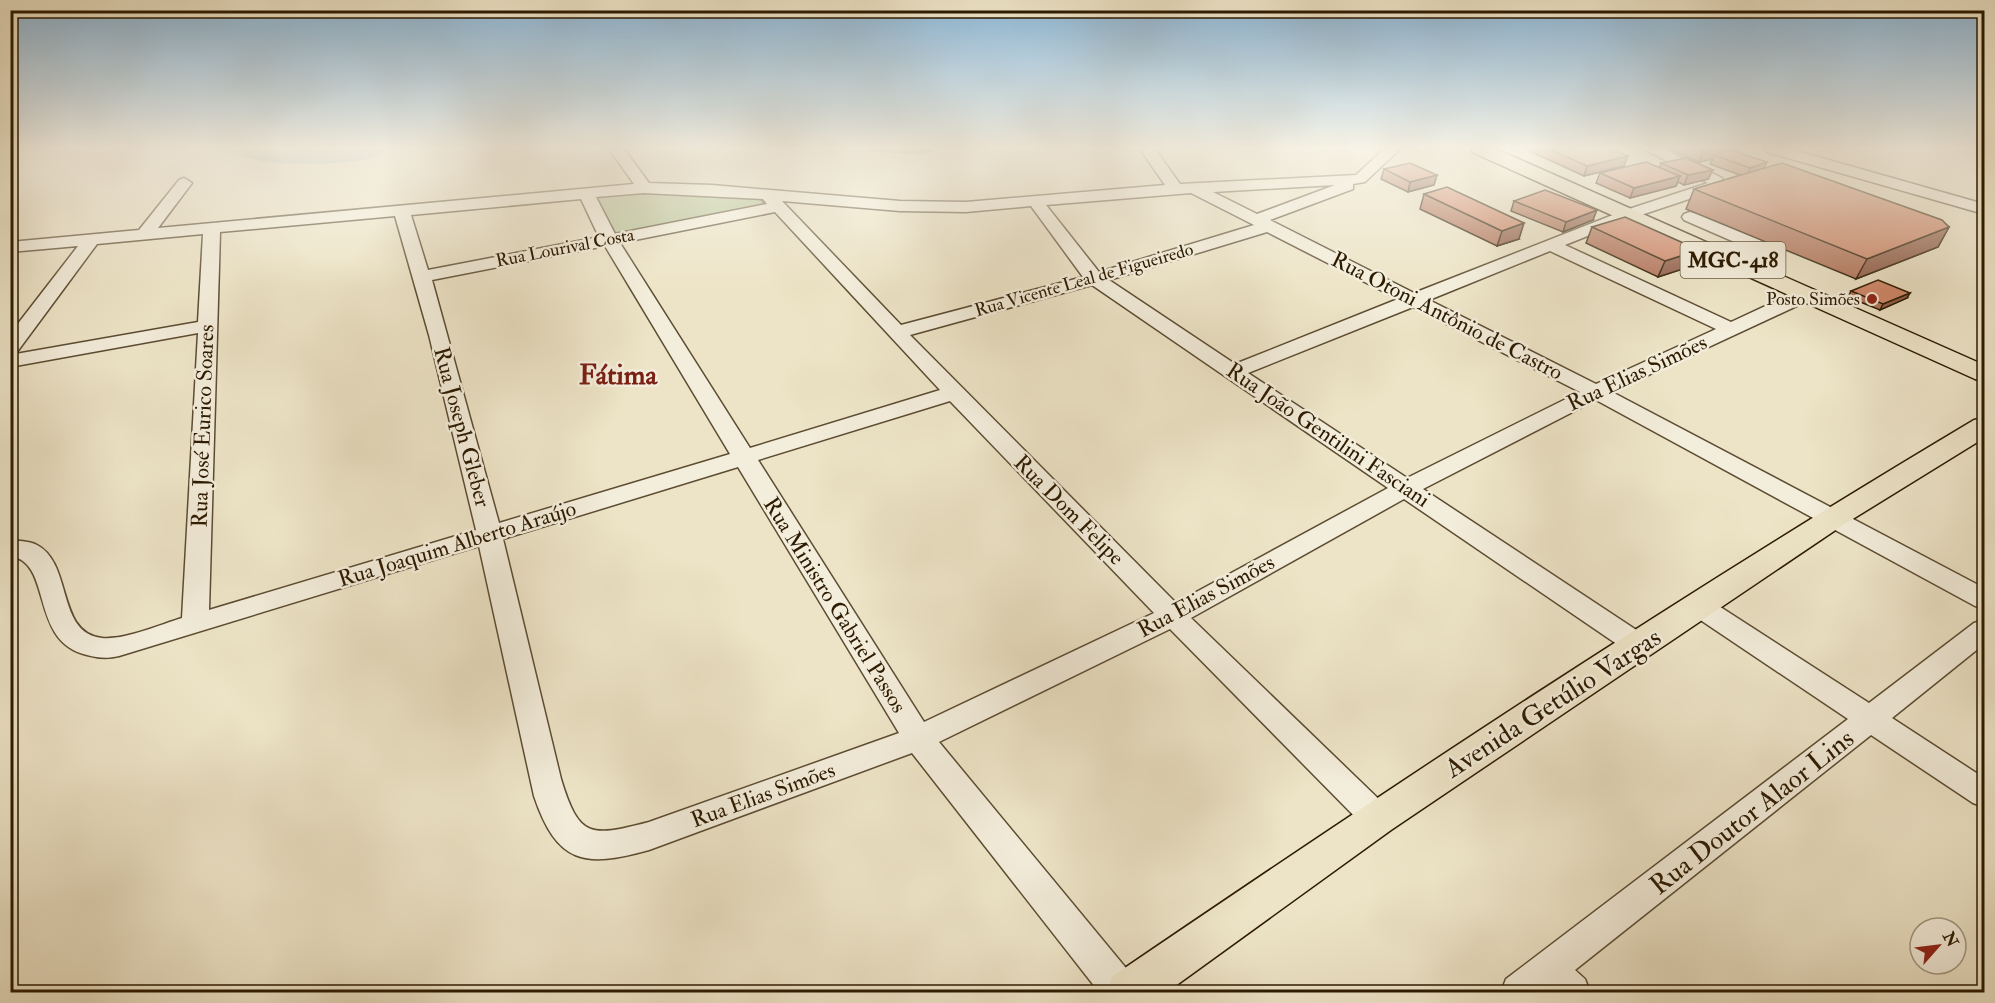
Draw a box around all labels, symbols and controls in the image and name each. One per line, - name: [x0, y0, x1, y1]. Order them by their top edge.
- street label: Rua Lourival Costa: [494, 223, 637, 273]
- street label: Rua Vicente Leal de Figueiredo: [972, 238, 1196, 322]
- road number: MGC-418: [1680, 242, 1786, 278]
- street label: Rua Otoni Antônio de Castro: [1326, 245, 1568, 387]
- place label: Posto Simões: [1766, 288, 1860, 311]
- marker: Posto Simões: [1865, 292, 1879, 306]
- street label: Rua José Eurico Soares: [185, 324, 221, 528]
- street label: Rua Elias Simões: [1562, 328, 1712, 418]
- street label: Rua Joseph Gleber: [426, 344, 497, 511]
- street label: Rua João Gentilini Fasciani: [1221, 356, 1435, 514]
- district label: Fátima: [579, 358, 659, 393]
- street label: Rua Dom Felipe: [1007, 449, 1130, 572]
- street label: Rua Ministro Gabriel Passos: [757, 492, 913, 718]
- street label: Rua Joaquim Alberto Araújo: [335, 494, 579, 594]
- street label: Rua Elias Simões: [1133, 548, 1279, 644]
- street label: Avenida Getúlio Vargas: [1438, 621, 1667, 786]
- street label: Rua Doutor Alaor Lins: [1643, 722, 1861, 902]
- street label: Rua Elias Simões: [687, 756, 839, 834]
- north arrow: [1908, 916, 1968, 976]
- text: N: [1938, 928, 1963, 951]

